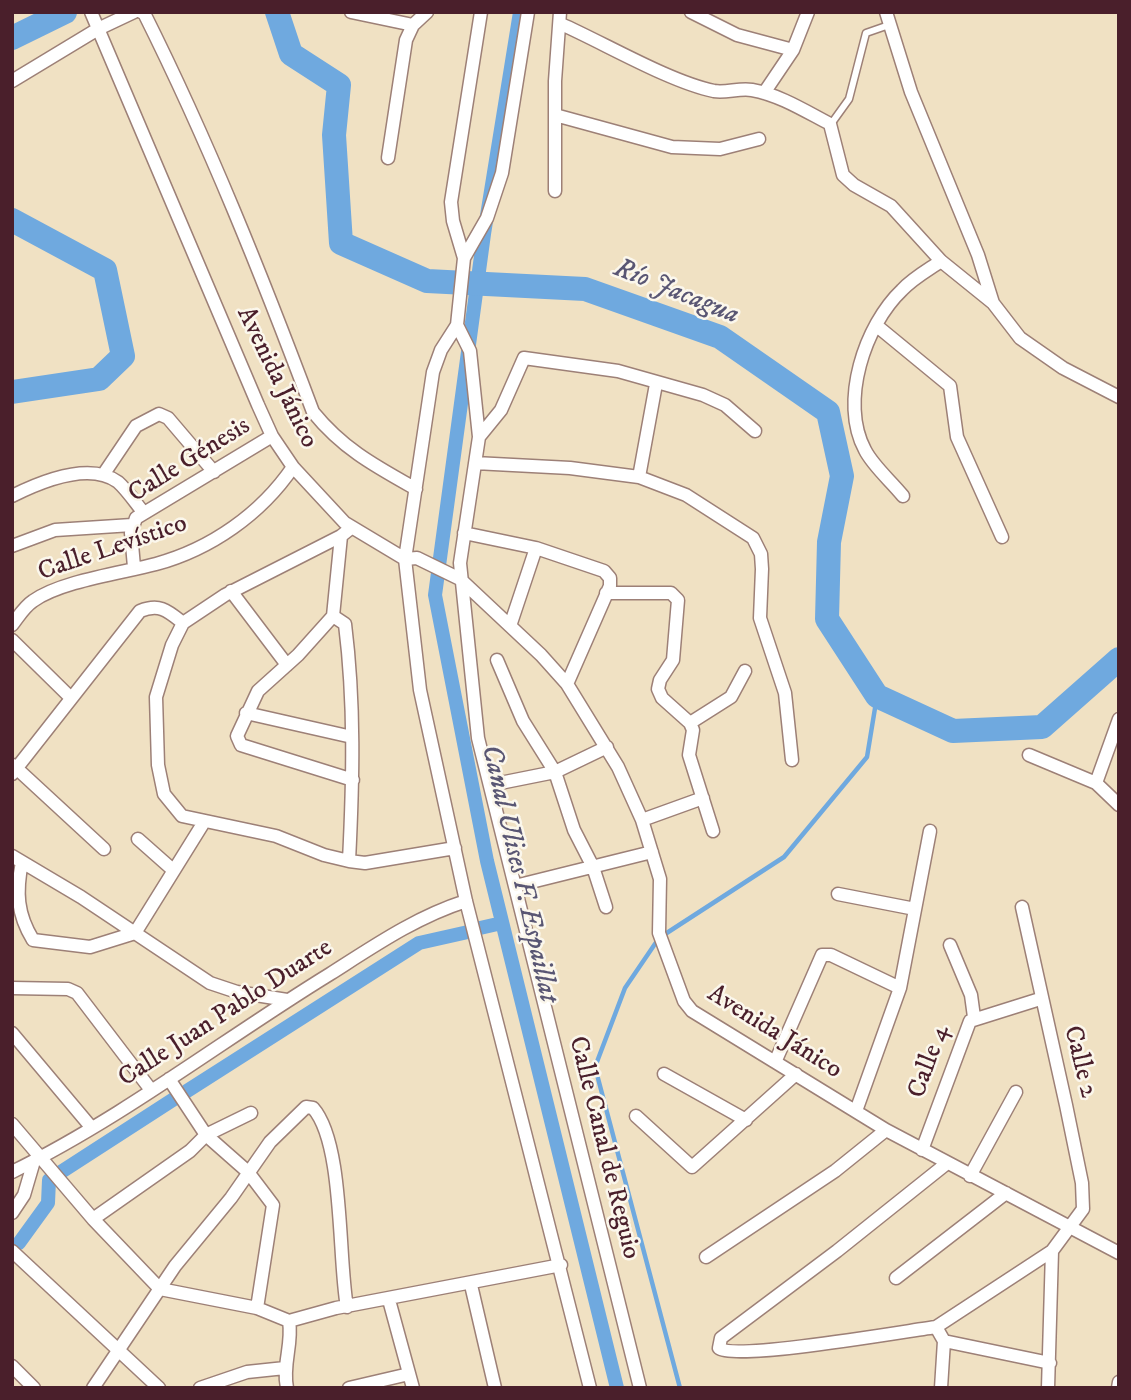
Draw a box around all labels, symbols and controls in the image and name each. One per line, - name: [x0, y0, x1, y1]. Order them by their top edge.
- water label: Río Jacagua: [608, 253, 744, 333]
- street label: Avenida Jánico: [228, 302, 324, 454]
- street label: Calle Génesis: [123, 411, 257, 511]
- street label: Calle Levístico: [34, 509, 192, 589]
- water label: Canal Ulises F. Espaillat: [472, 742, 564, 1006]
- street label: Calle Juan Pablo Duarte: [113, 933, 339, 1095]
- street label: Avenida Jánico: [701, 979, 847, 1087]
- street label: Calle 4: [902, 1021, 958, 1103]
- street label: Calle 2: [1055, 1023, 1103, 1101]
- street label: Calle Canal de Reguio: [560, 1033, 646, 1263]

